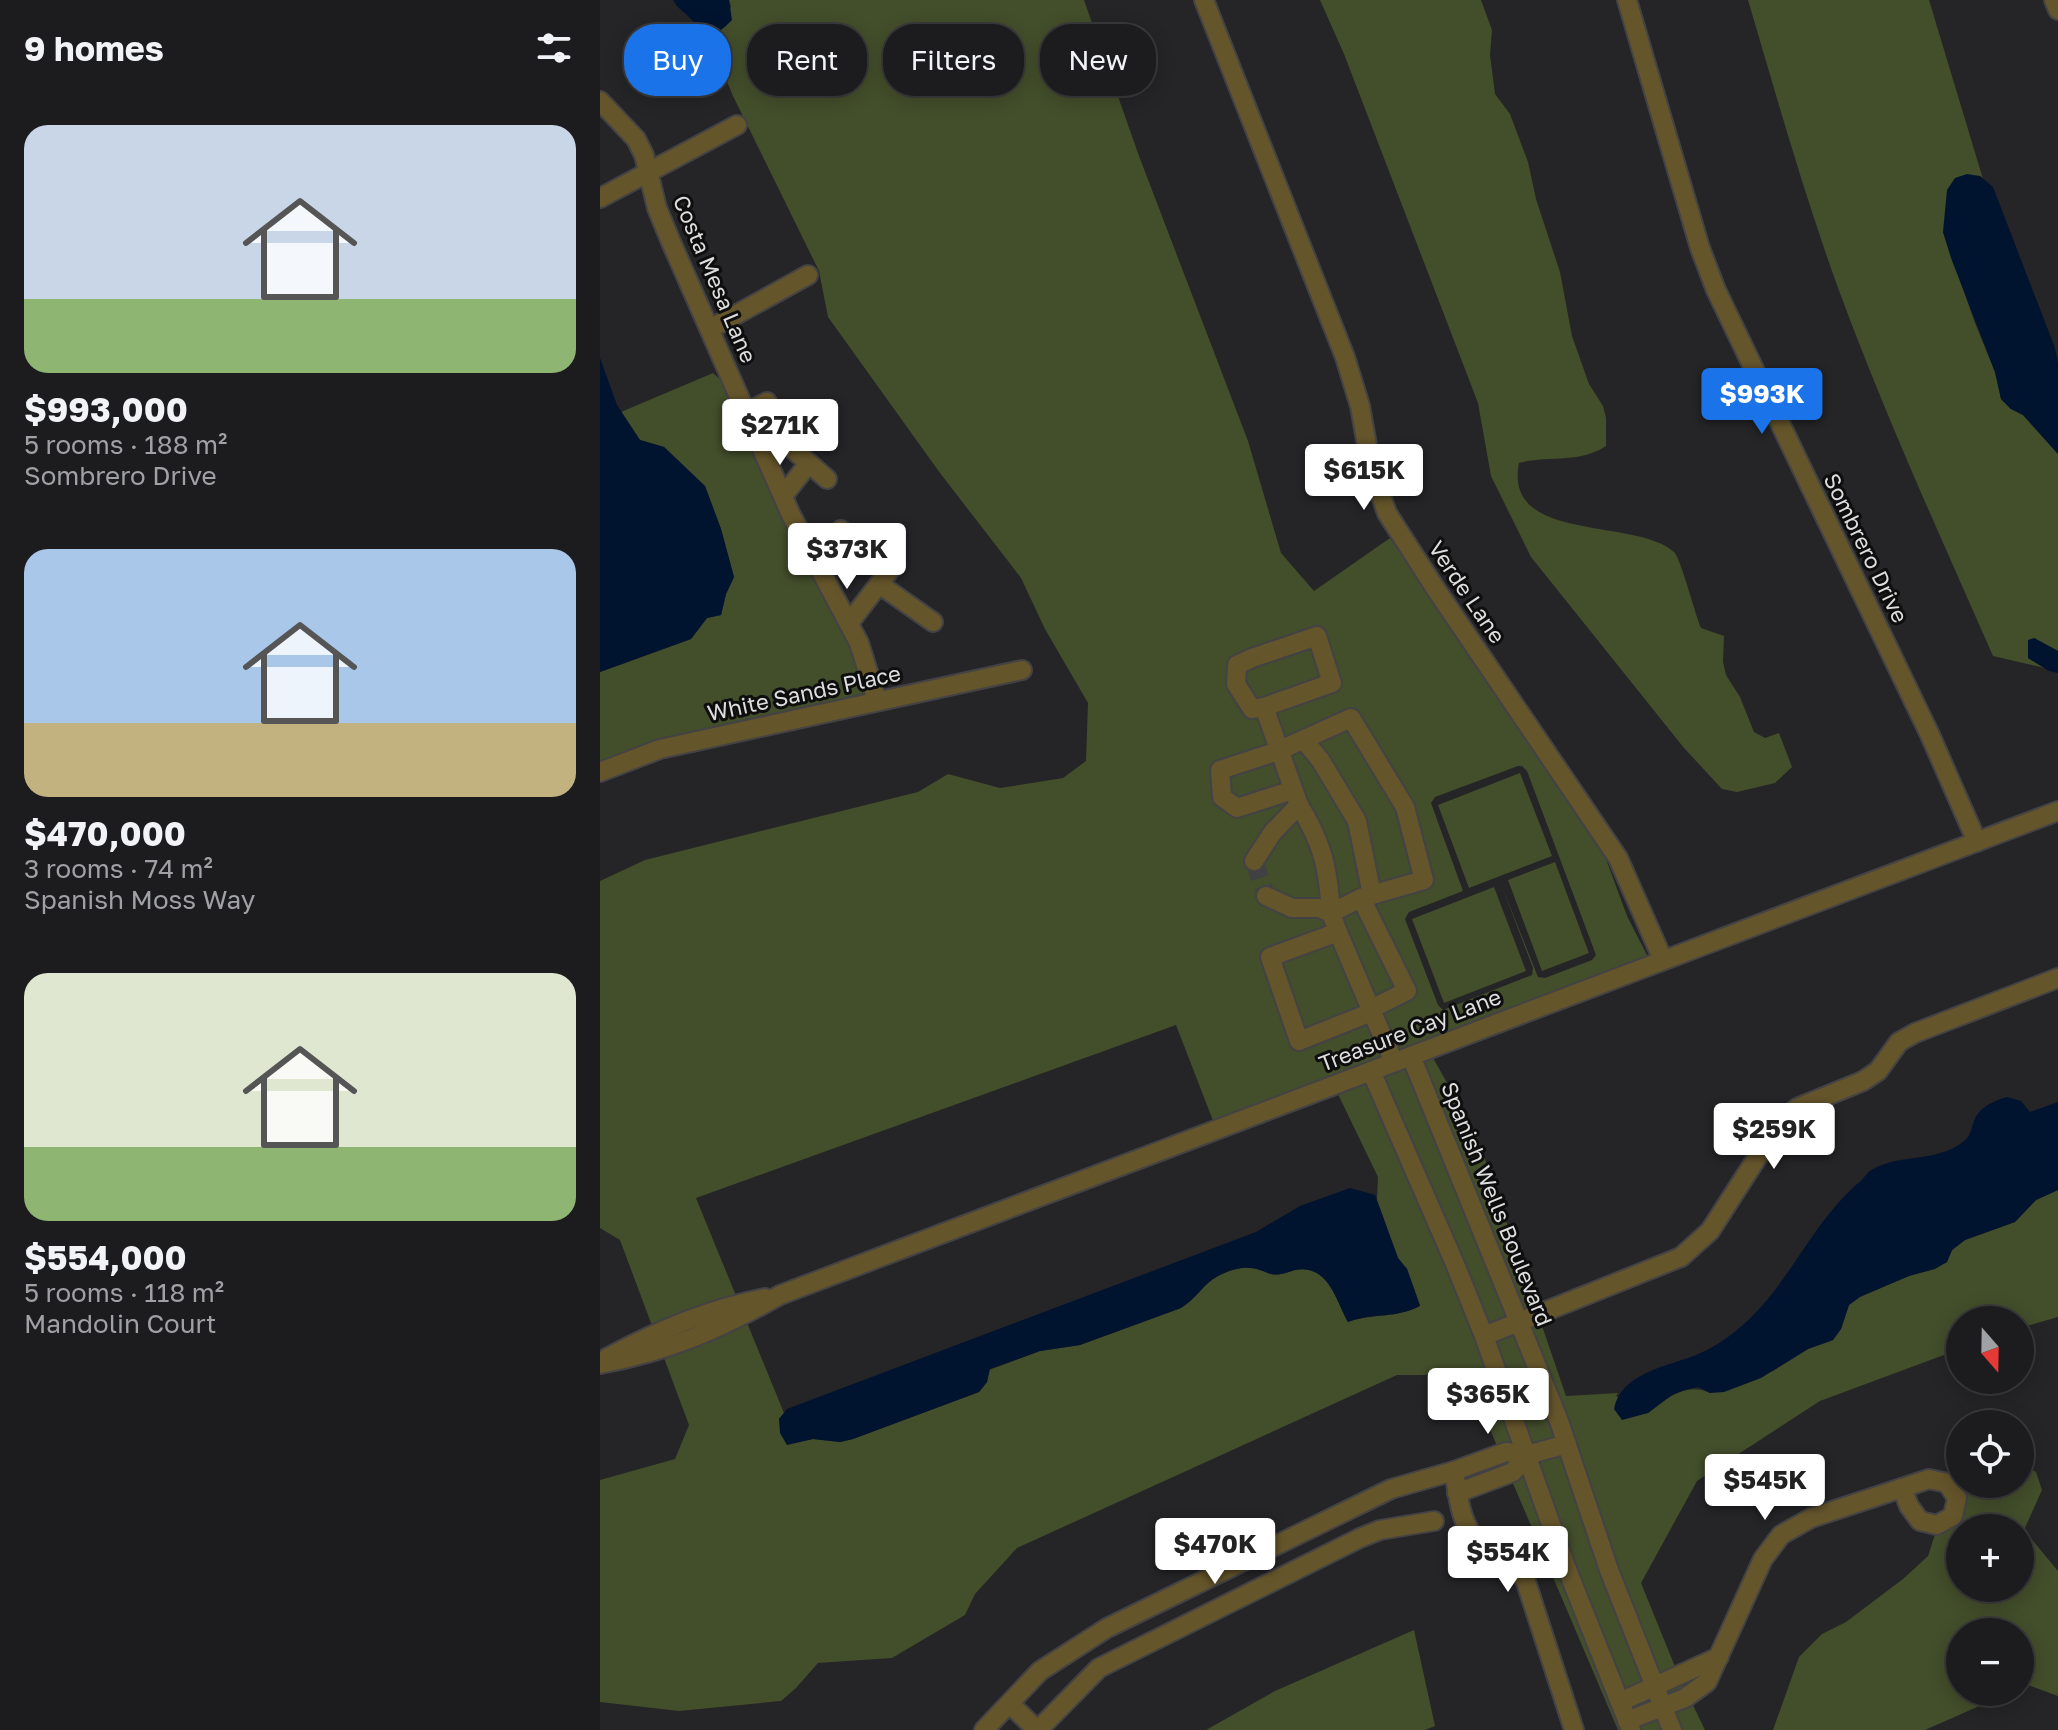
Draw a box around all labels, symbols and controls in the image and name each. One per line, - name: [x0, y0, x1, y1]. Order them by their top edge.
- chip: Buy: [624, 24, 731, 96]
- chip: Rent: [747, 24, 867, 96]
- chip: Filters: [883, 24, 1024, 96]
- chip: New: [1040, 24, 1156, 96]
- icon: filters: [532, 26, 576, 70]
- text: 9 homes: [24, 28, 164, 68]
- icon: home: [228, 177, 372, 321]
- street label: Costa Mesa Lane: [668, 191, 763, 367]
- pin: $993K: [1706, 368, 1818, 436]
- text: $993K: [1719, 378, 1805, 409]
- text: $993,000: [24, 389, 188, 429]
- pin: $271K: [724, 399, 836, 467]
- text: $271K: [740, 409, 820, 440]
- text: 5 rooms · 188 m²: [24, 429, 227, 460]
- pin: $615K: [1308, 444, 1420, 512]
- text: $615K: [1323, 454, 1405, 485]
- text: Sombrero Drive: [24, 460, 217, 491]
- street label: Sombrero Drive: [1819, 469, 1914, 627]
- pin: $373K: [791, 523, 903, 591]
- text: $373K: [806, 533, 888, 564]
- street label: Verde Lane: [1423, 535, 1512, 648]
- icon: home: [228, 601, 372, 745]
- street label: White Sands Place: [705, 659, 903, 726]
- text: $470,000: [24, 813, 186, 853]
- text: 3 rooms · 74 m²: [24, 853, 213, 884]
- text: Spanish Moss Way: [24, 884, 255, 915]
- street label: Treasure Cay Lane: [1315, 982, 1505, 1077]
- icon: home: [228, 1025, 372, 1169]
- street label: Spanish Wells Boulevard: [1436, 1078, 1559, 1330]
- pin: $259K: [1718, 1103, 1830, 1171]
- text: $259K: [1732, 1113, 1816, 1144]
- text: $554,000: [24, 1237, 187, 1277]
- text: 5 rooms · 118 m²: [24, 1277, 224, 1308]
- north arrow: [1946, 1306, 2034, 1394]
- map controls: [1946, 1306, 2034, 1706]
- text: Mandolin Court: [24, 1308, 216, 1339]
- pin: $365K: [1432, 1368, 1544, 1436]
- text: $365K: [1446, 1378, 1530, 1409]
- button: locate: [1946, 1410, 2034, 1498]
- pin: $545K: [1709, 1454, 1821, 1522]
- text: $545K: [1723, 1464, 1807, 1495]
- button: +: [1946, 1514, 2034, 1602]
- pin: $470K: [1159, 1518, 1271, 1586]
- pin: $554K: [1452, 1526, 1564, 1594]
- text: $470K: [1173, 1528, 1257, 1559]
- text: $554K: [1466, 1536, 1550, 1567]
- button: −: [1946, 1618, 2034, 1706]

